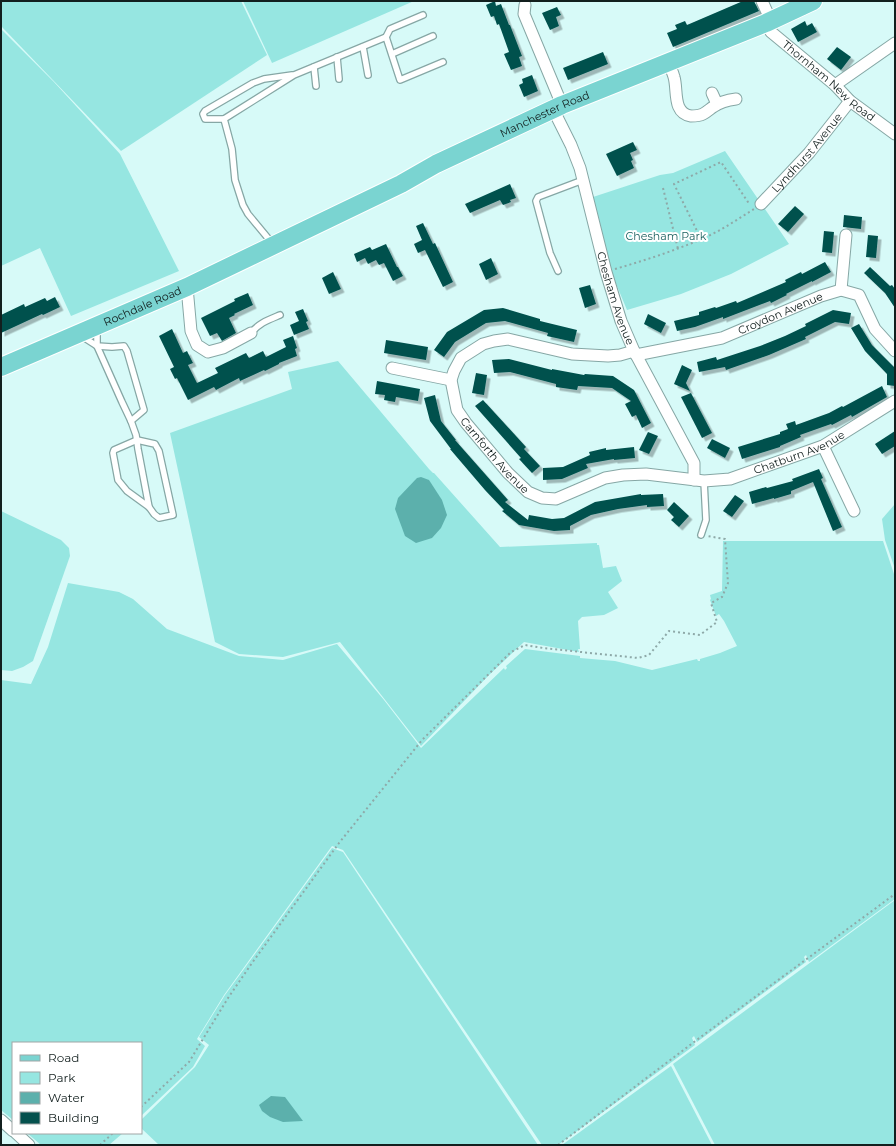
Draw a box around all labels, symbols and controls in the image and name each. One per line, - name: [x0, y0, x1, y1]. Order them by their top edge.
- street label: Thornham New Road: [779, 37, 878, 124]
- street label: Manchester Road: [497, 88, 592, 140]
- street label: Lyndhurst Avenue: [769, 110, 845, 195]
- park label: Chesham Park: [626, 229, 707, 243]
- street label: Chesham Avenue: [594, 250, 638, 347]
- street label: Rochdale Road: [101, 283, 184, 329]
- street label: Croydon Avenue: [736, 289, 825, 337]
- street label: Carnforth Avenue: [457, 415, 532, 497]
- street label: Chatburn Avenue: [752, 427, 847, 477]
- legend: [12, 1042, 142, 1134]
- text: Road: [48, 1050, 79, 1065]
- text: Park: [48, 1070, 76, 1085]
- text: Water: [48, 1090, 85, 1105]
- text: Building: [48, 1110, 99, 1125]

